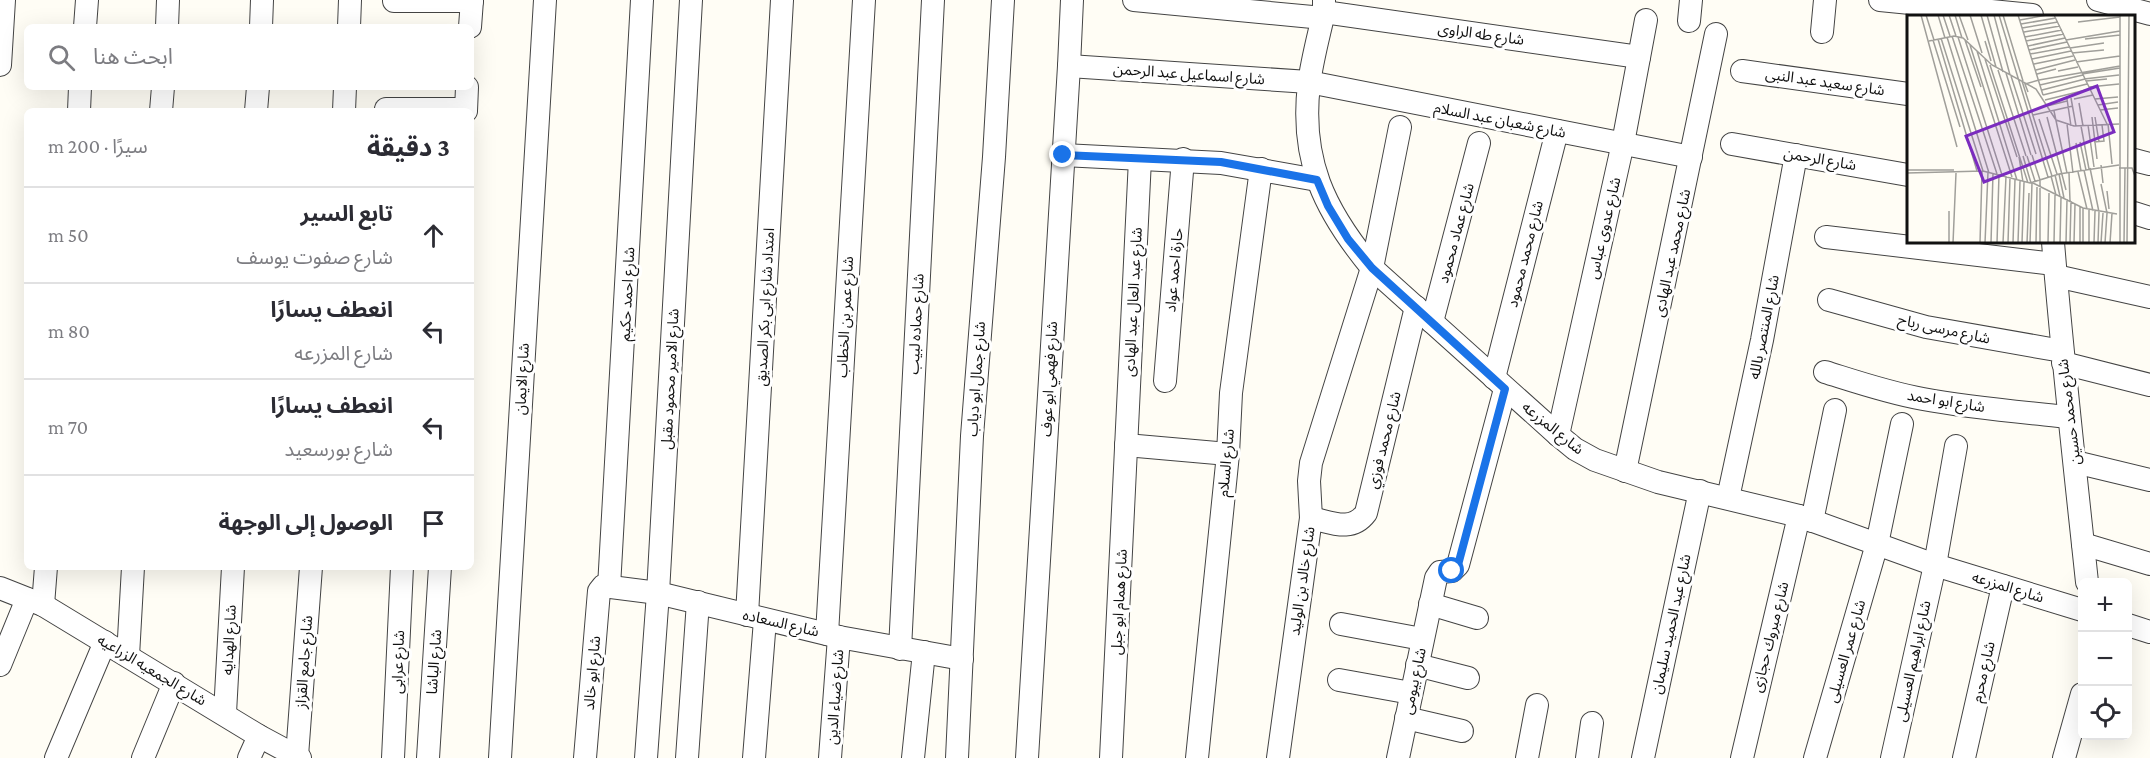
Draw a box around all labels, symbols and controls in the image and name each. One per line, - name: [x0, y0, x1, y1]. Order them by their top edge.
- inset map: [1907, 15, 2135, 243]
- street label: شارع طه الراوى: [1436, 20, 1525, 52]
- search box: [24, 24, 474, 90]
- icon: search: [45, 41, 78, 74]
- text: ابحث هنا: [93, 44, 173, 69]
- street label: شارع اسماعيل عبد الرحمن: [1112, 61, 1266, 91]
- street label: شارع سعيد عبد النبى: [1764, 66, 1886, 102]
- street label: شارع شعبان عبد السلام: [1432, 99, 1568, 145]
- text: 3 دقيقة: [367, 133, 450, 162]
- text: سيرًا · 200 m: [48, 135, 148, 157]
- route end: [1049, 141, 1075, 167]
- street label: شارع الرحمن: [1782, 145, 1858, 177]
- street label: شارع عدوى عباس: [1585, 175, 1627, 281]
- street label: شارع عماد محمود: [1435, 181, 1481, 286]
- street label: شارع محمد عبد الهادى: [1651, 187, 1697, 319]
- street label: شارع محمد محمود: [1504, 199, 1550, 310]
- text: تابع السير: [301, 201, 393, 226]
- icon: ahead: [417, 219, 450, 252]
- text: 50 m: [48, 224, 89, 246]
- street label: امتداد شارع ابى بكر الصديق: [753, 227, 781, 387]
- street label: شارع عبد العال عبد الهادى: [1121, 227, 1149, 377]
- street label: حارة احمد عواد: [1162, 227, 1187, 313]
- text: شارع صفوت يوسف: [236, 246, 393, 268]
- street label: شارع احمد حكيم: [617, 246, 641, 342]
- street label: شارع عمر بن الخطاب: [834, 256, 860, 378]
- street label: شارع حماده لبيب: [905, 273, 931, 375]
- street label: شارع المنتصر بالله: [1746, 273, 1786, 381]
- text: انعطف يسارًا: [271, 297, 393, 322]
- street label: شارع الامير محمود مقبل: [658, 308, 686, 450]
- street label: شارع مرسى رباح: [1895, 311, 1992, 351]
- icon: left: [417, 315, 450, 348]
- text: 80 m: [48, 320, 90, 342]
- street label: شارع جمال ابو دياب: [964, 321, 992, 437]
- street label: شارع فهمي ابو عوف: [1038, 321, 1064, 437]
- text: شارع المزرعه: [294, 342, 393, 364]
- street label: شارع الايمان: [512, 342, 536, 416]
- street label: شارع محمد حسين: [2055, 357, 2087, 466]
- street label: شارع ابو احمد: [1905, 387, 1986, 419]
- street label: شارع محمد فوزي: [1364, 390, 1408, 491]
- text: انعطف يسارًا: [271, 393, 393, 418]
- street label: شارع المزرعه: [1517, 398, 1587, 461]
- icon: left: [417, 411, 450, 444]
- text: 70 m: [48, 416, 88, 438]
- street label: شارع السلام: [1215, 428, 1241, 498]
- text: شارع بورسعيد: [285, 438, 393, 460]
- icon: arrive: [417, 507, 450, 540]
- text: الوصول إلى الوجهة: [218, 510, 393, 535]
- street label: شارع خالد بن الوليد: [1286, 525, 1322, 637]
- street label: شارع همام ابو جبل: [1108, 548, 1134, 656]
- street label: شارع عبد الحميد سليمان: [1648, 552, 1698, 696]
- route start: [1438, 557, 1464, 583]
- street label: شارع المزرعه: [1969, 569, 2046, 609]
- map controls: [2078, 578, 2132, 740]
- button: +: [2078, 578, 2132, 632]
- street label: شارع مبروك حجازى: [1749, 580, 1795, 695]
- street label: شارع عمر العسيلى: [1824, 598, 1872, 705]
- street label: شارع ابراهيم العسيلى: [1892, 599, 1938, 724]
- street label: شارع الهدايه: [219, 604, 243, 676]
- street label: شارع السعاده: [740, 606, 821, 643]
- street label: شارع جامع القزاز: [293, 615, 319, 710]
- street label: شارع الباشا: [424, 629, 448, 695]
- street label: شارع عرابى: [389, 630, 411, 694]
- street label: شارع الجمعيه الزراعيه: [93, 631, 209, 712]
- button: −: [2078, 632, 2132, 686]
- street label: شارع ابو خالد: [581, 635, 607, 711]
- street label: شارع محرم: [1968, 640, 2002, 705]
- street label: شارع بيومى: [1399, 646, 1433, 717]
- street label: شارع ضياء الدين: [824, 649, 850, 745]
- button: locate: [2078, 686, 2132, 740]

